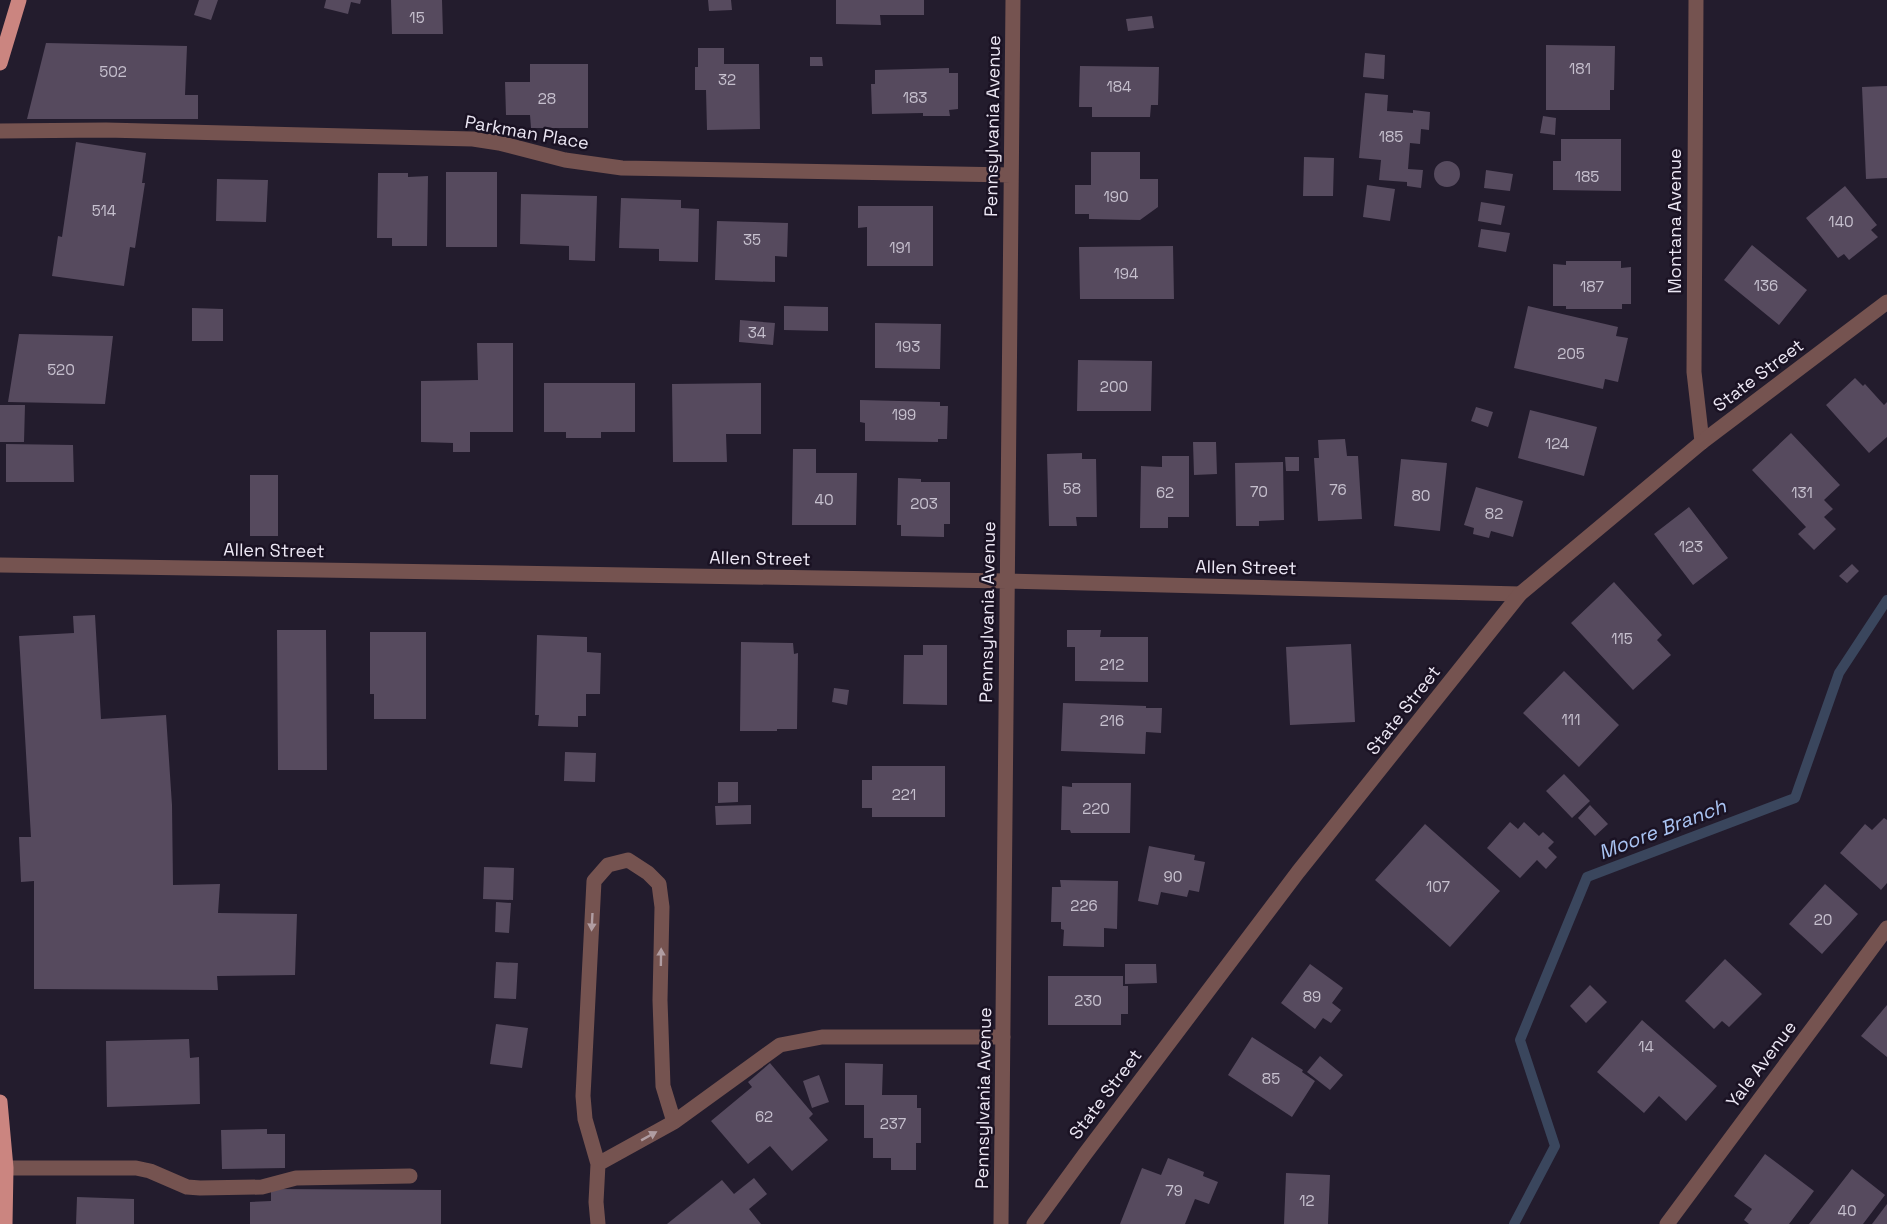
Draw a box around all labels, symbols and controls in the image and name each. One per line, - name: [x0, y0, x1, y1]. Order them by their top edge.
- house number: 15: [409, 8, 425, 27]
- street label: Pennsylvania Avenue: [979, 35, 1005, 217]
- house number: 181: [1569, 59, 1591, 78]
- house number: 502: [99, 62, 127, 81]
- house number: 32: [718, 70, 736, 89]
- house number: 184: [1107, 77, 1132, 96]
- house number: 183: [903, 88, 927, 107]
- house number: 28: [538, 89, 556, 108]
- street label: Parkman Place: [463, 110, 591, 154]
- house number: 185: [1379, 127, 1403, 146]
- street label: Montana Avenue: [1663, 148, 1686, 294]
- house number: 185: [1575, 167, 1599, 186]
- house number: 190: [1103, 187, 1129, 206]
- house number: 514: [92, 201, 116, 220]
- house number: 140: [1828, 212, 1854, 231]
- house number: 35: [743, 230, 761, 249]
- house number: 191: [889, 238, 911, 257]
- house number: 194: [1114, 264, 1138, 283]
- house number: 136: [1754, 276, 1778, 295]
- house number: 187: [1580, 277, 1604, 296]
- house number: 34: [748, 323, 766, 342]
- street label: State Street: [1708, 334, 1808, 416]
- house number: 193: [896, 337, 920, 356]
- house number: 205: [1557, 344, 1585, 363]
- house number: 520: [47, 360, 75, 379]
- house number: 200: [1100, 377, 1128, 396]
- house number: 199: [892, 405, 916, 424]
- house number: 124: [1545, 434, 1569, 453]
- house number: 58: [1063, 479, 1081, 498]
- house number: 76: [1329, 480, 1347, 499]
- house number: 70: [1250, 482, 1268, 501]
- house number: 62: [1156, 483, 1174, 502]
- house number: 131: [1791, 483, 1813, 502]
- house number: 80: [1412, 486, 1430, 505]
- house number: 40: [815, 490, 834, 509]
- house number: 203: [910, 494, 938, 513]
- house number: 82: [1485, 504, 1503, 523]
- street label: Pennsylvania Avenue: [974, 521, 1000, 703]
- house number: 123: [1679, 537, 1703, 556]
- street label: Allen Street: [223, 538, 325, 562]
- street label: Allen Street: [709, 546, 811, 570]
- street label: Allen Street: [1195, 555, 1297, 579]
- house number: 115: [1611, 629, 1633, 648]
- house number: 212: [1100, 655, 1124, 674]
- street label: State Street: [1361, 661, 1445, 759]
- house number: 111: [1562, 710, 1580, 729]
- house number: 216: [1100, 711, 1124, 730]
- house number: 221: [892, 785, 916, 804]
- water label: Moore Branch: [1595, 792, 1730, 865]
- house number: 220: [1082, 799, 1110, 818]
- house number: 90: [1164, 867, 1182, 886]
- house number: 107: [1426, 877, 1450, 896]
- house number: 226: [1070, 896, 1098, 915]
- house number: 20: [1814, 910, 1832, 929]
- one-way arrow: [587, 912, 597, 931]
- one-way arrow: [656, 948, 666, 967]
- house number: 89: [1303, 987, 1321, 1006]
- house number: 230: [1074, 991, 1102, 1010]
- street label: Pennsylvania Avenue: [970, 1007, 996, 1189]
- street label: Yale Avenue: [1721, 1016, 1801, 1112]
- house number: 14: [1638, 1037, 1654, 1056]
- street label: State Street: [1064, 1044, 1146, 1144]
- house number: 85: [1262, 1069, 1280, 1088]
- house number: 62: [755, 1107, 773, 1126]
- house number: 237: [880, 1114, 906, 1133]
- one-way arrow: [641, 1131, 658, 1141]
- house number: 79: [1165, 1181, 1183, 1200]
- house number: 12: [1299, 1191, 1315, 1210]
- house number: 40: [1838, 1201, 1857, 1220]

